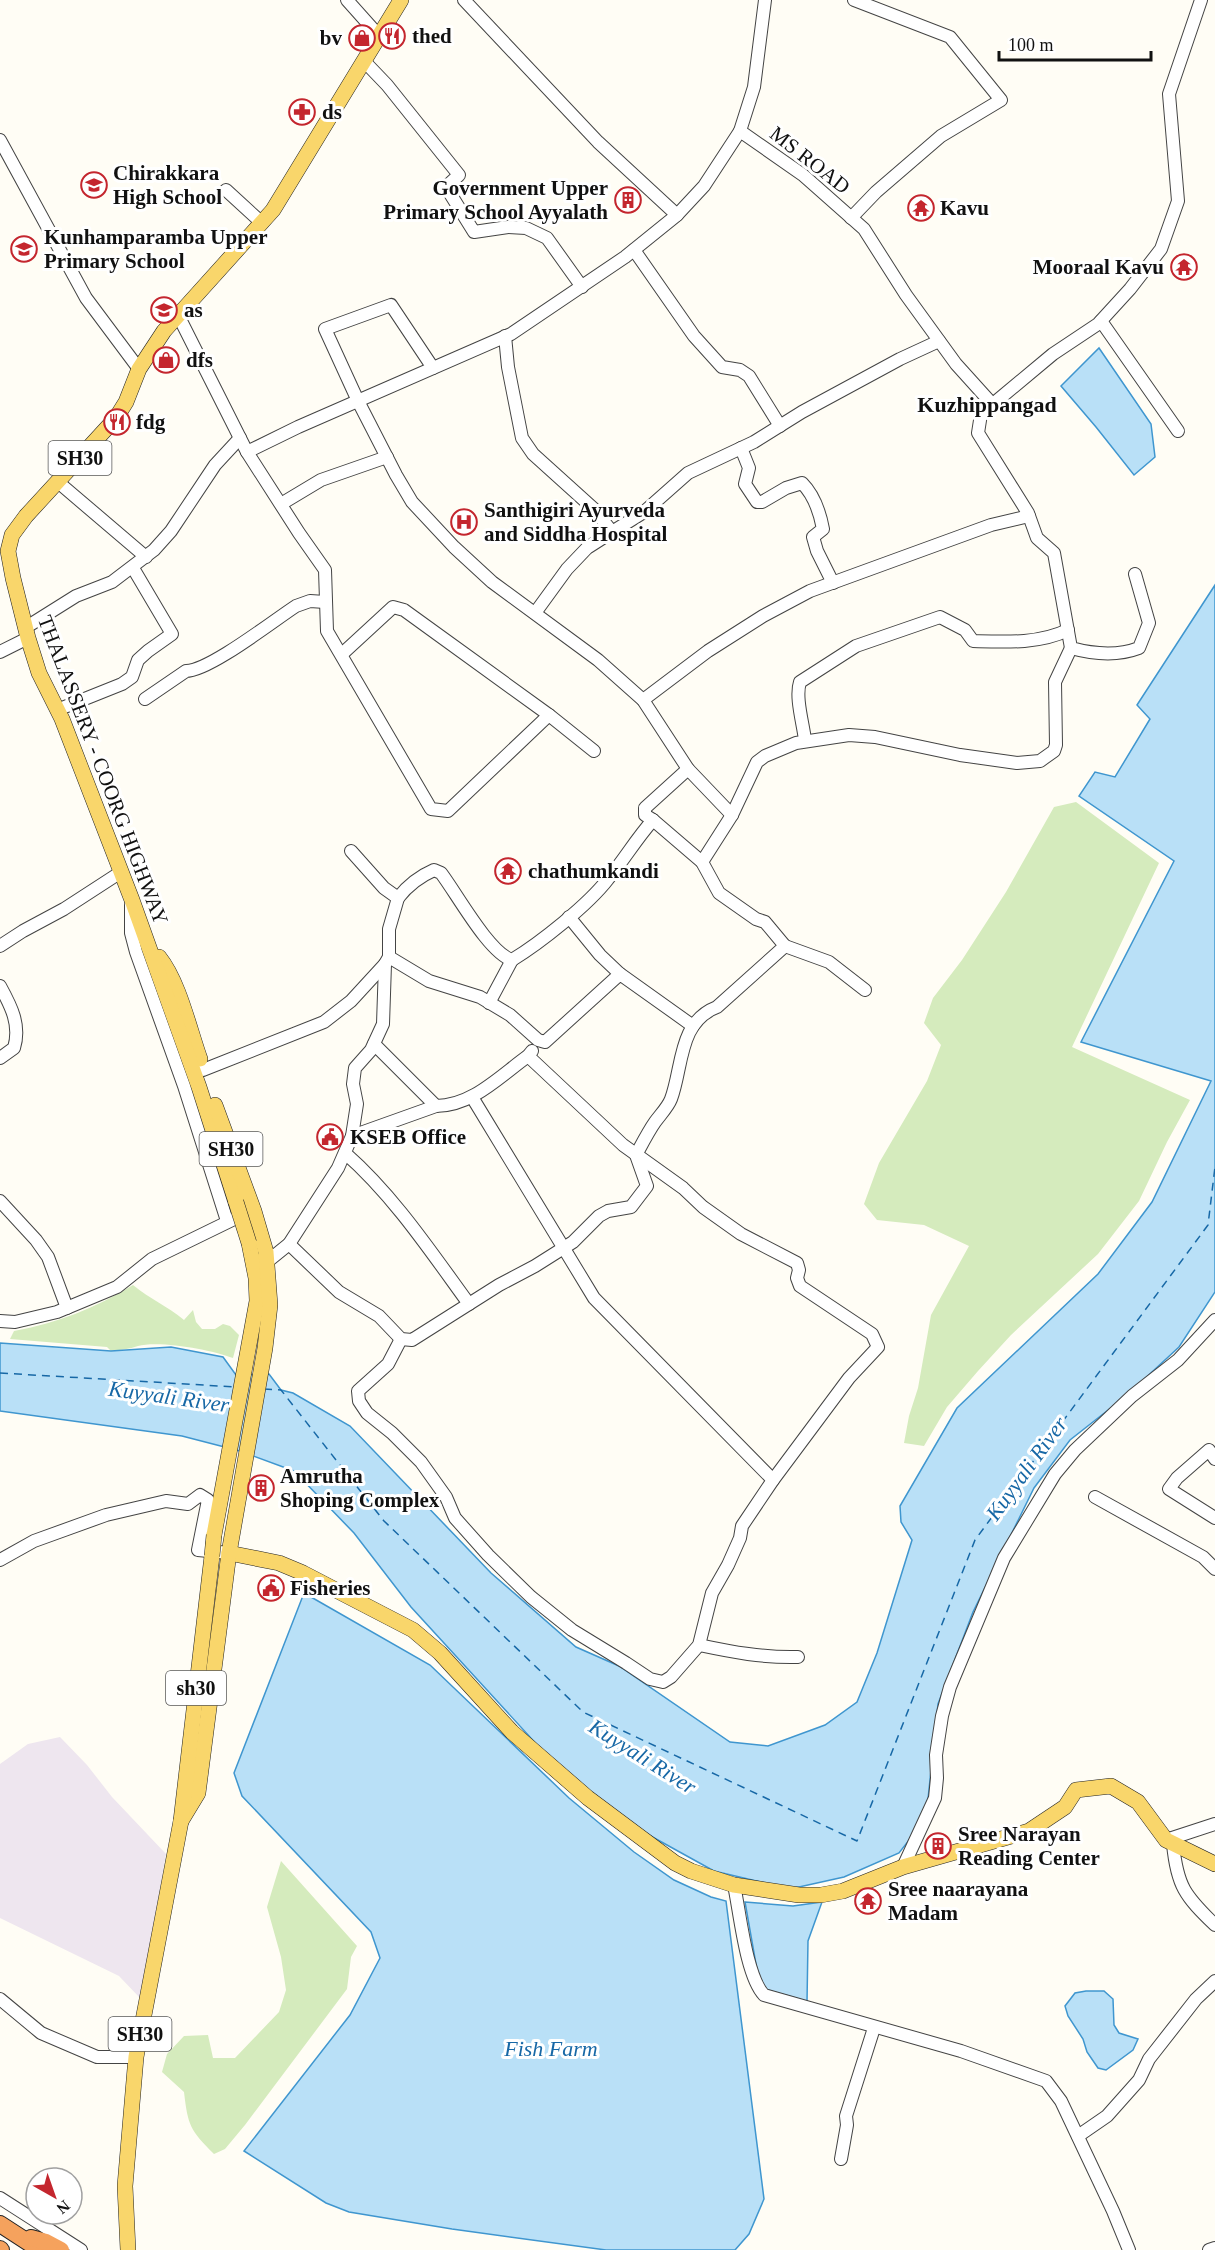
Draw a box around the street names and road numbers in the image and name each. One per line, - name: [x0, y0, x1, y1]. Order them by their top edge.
- street label: MS ROAD: [765, 121, 855, 199]
- road number: SH30: [48, 441, 112, 475]
- street label: THALASSERY - COORG HIGHWAY: [33, 612, 173, 928]
- road number: SH30: [200, 1132, 262, 1166]
- road number: sh30: [166, 1671, 226, 1705]
- road number: SH30: [108, 2017, 172, 2051]

